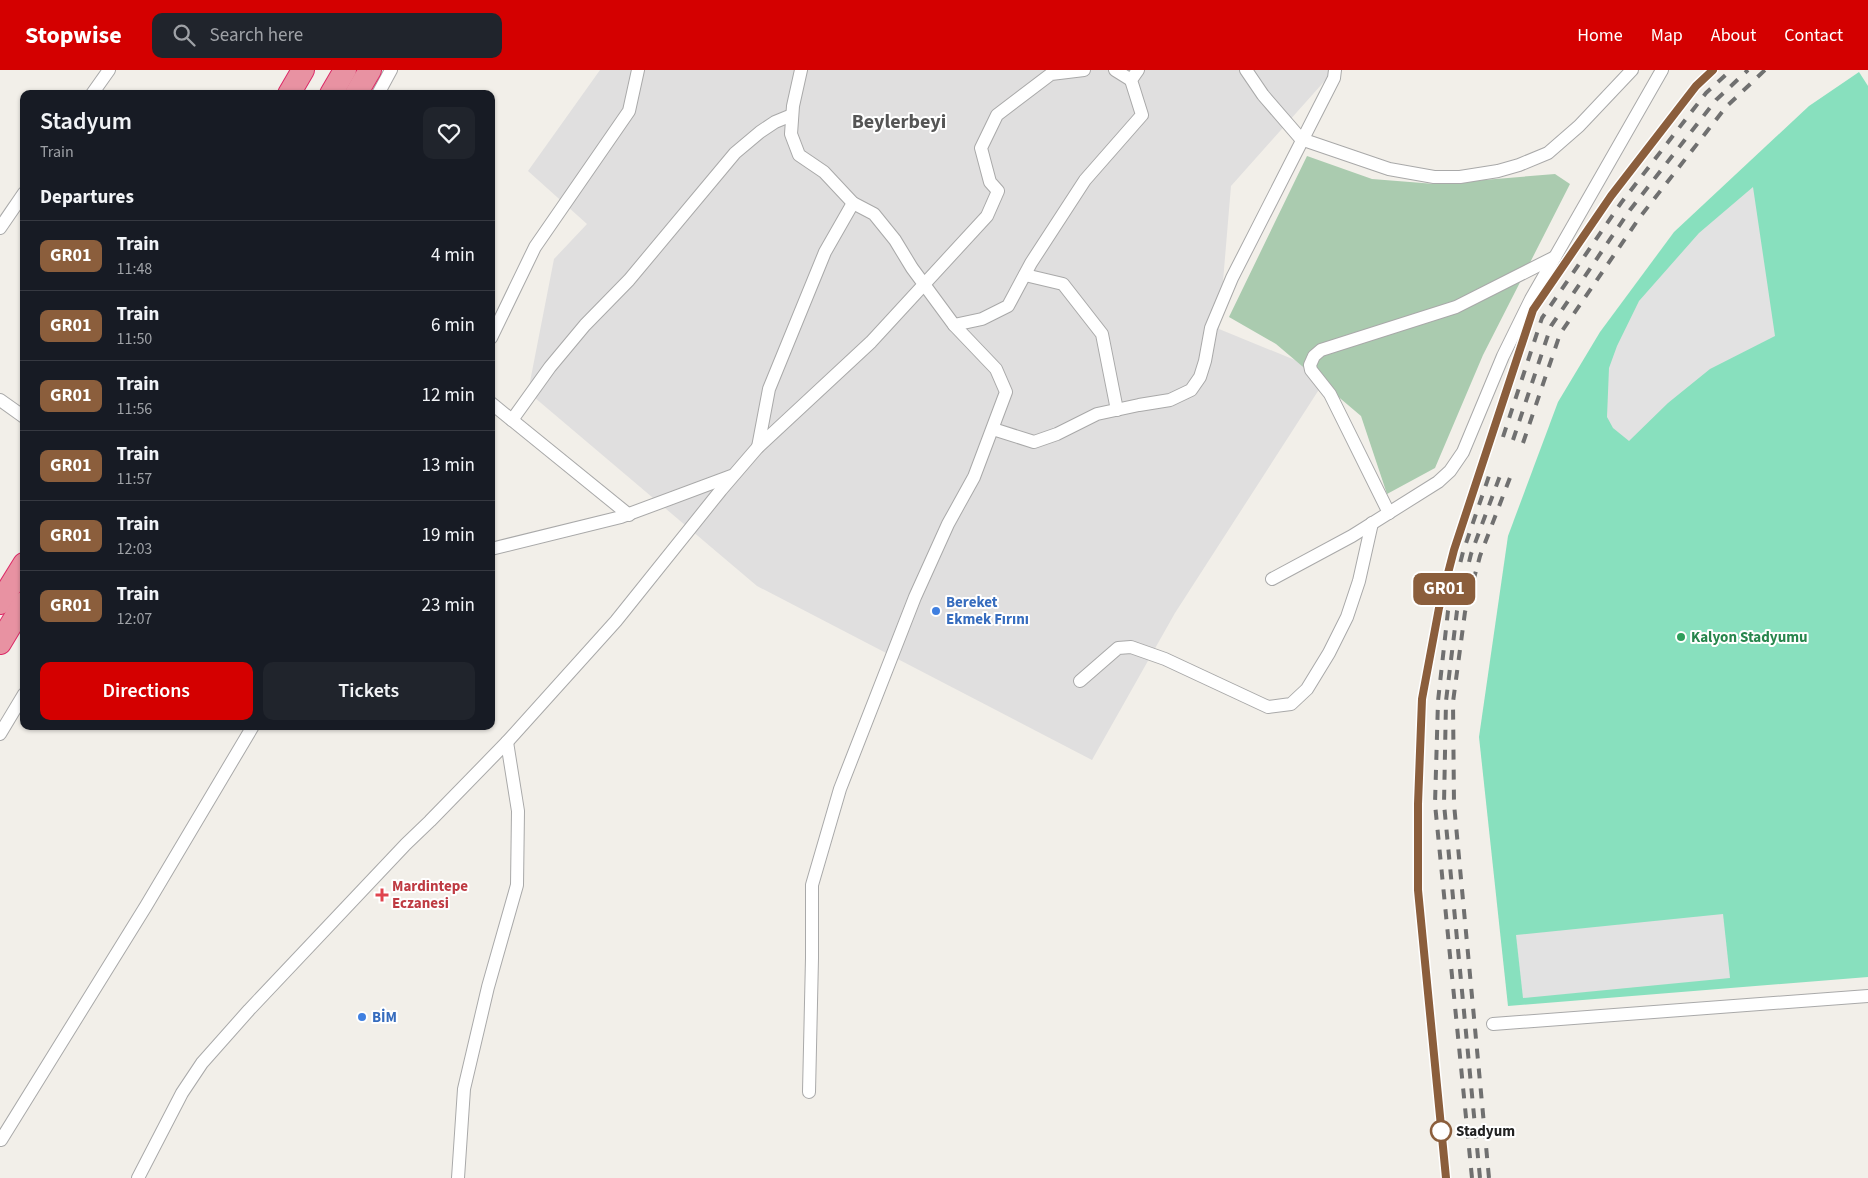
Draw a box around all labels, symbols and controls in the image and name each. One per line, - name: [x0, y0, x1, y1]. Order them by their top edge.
- search box: [152, 13, 502, 58]
- text: Stopwise: [25, 18, 122, 53]
- icon: search: [170, 21, 198, 49]
- text: Search here: [210, 22, 303, 49]
- text: Home: [1577, 23, 1623, 48]
- text: Map: [1651, 23, 1683, 48]
- text: About: [1711, 23, 1756, 48]
- text: Contact: [1784, 23, 1843, 48]
- text: Stadyum: [40, 104, 132, 139]
- button: heart: [423, 107, 475, 159]
- district label: Beylerbeyi: [852, 108, 946, 136]
- text: Train: [40, 141, 74, 163]
- text: Departures: [40, 184, 134, 211]
- text: Train: [117, 231, 159, 258]
- text: 4 min: [431, 242, 475, 269]
- text: GR01: [50, 243, 92, 268]
- text: 11:48: [117, 258, 152, 280]
- text: Train: [117, 301, 159, 328]
- text: 6 min: [431, 312, 475, 339]
- text: GR01: [50, 313, 92, 338]
- text: 11:50: [117, 328, 152, 350]
- text: Train: [117, 371, 159, 398]
- text: 12 min: [421, 382, 475, 409]
- text: GR01: [50, 383, 92, 408]
- text: 11:56: [117, 398, 152, 420]
- text: Train: [117, 441, 159, 468]
- text: 13 min: [421, 452, 475, 479]
- text: GR01: [50, 453, 92, 478]
- text: 11:57: [117, 468, 152, 490]
- text: Train: [117, 511, 159, 538]
- text: 19 min: [421, 522, 475, 549]
- text: GR01: [50, 523, 92, 548]
- text: 12:03: [117, 538, 152, 560]
- line badge: GR01: [1409, 573, 1479, 605]
- text: GR01: [1423, 576, 1465, 601]
- text: Train: [117, 581, 159, 608]
- text: 23 min: [421, 592, 475, 619]
- place label: Bereket Ekmek Fırını: [946, 592, 1029, 630]
- text: GR01: [50, 593, 92, 618]
- marker: Bereket Ekmek Fırını: [930, 605, 942, 617]
- text: 12:07: [117, 608, 152, 630]
- place label: Kalyon Stadyumu: [1691, 627, 1808, 648]
- marker: Kalyon Stadyumu: [1675, 631, 1687, 643]
- button: Directions: [40, 662, 253, 720]
- button: Tickets: [263, 662, 475, 720]
- place label: Mardintepe Eczanesi: [392, 876, 468, 914]
- marker: Mardintepe Eczanesi: [376, 889, 388, 901]
- place label: BİM: [372, 1007, 397, 1028]
- marker: BİM: [356, 1011, 368, 1023]
- marker: Stadyum: [1430, 1120, 1452, 1142]
- place label: Stadyum: [1456, 1121, 1515, 1142]

